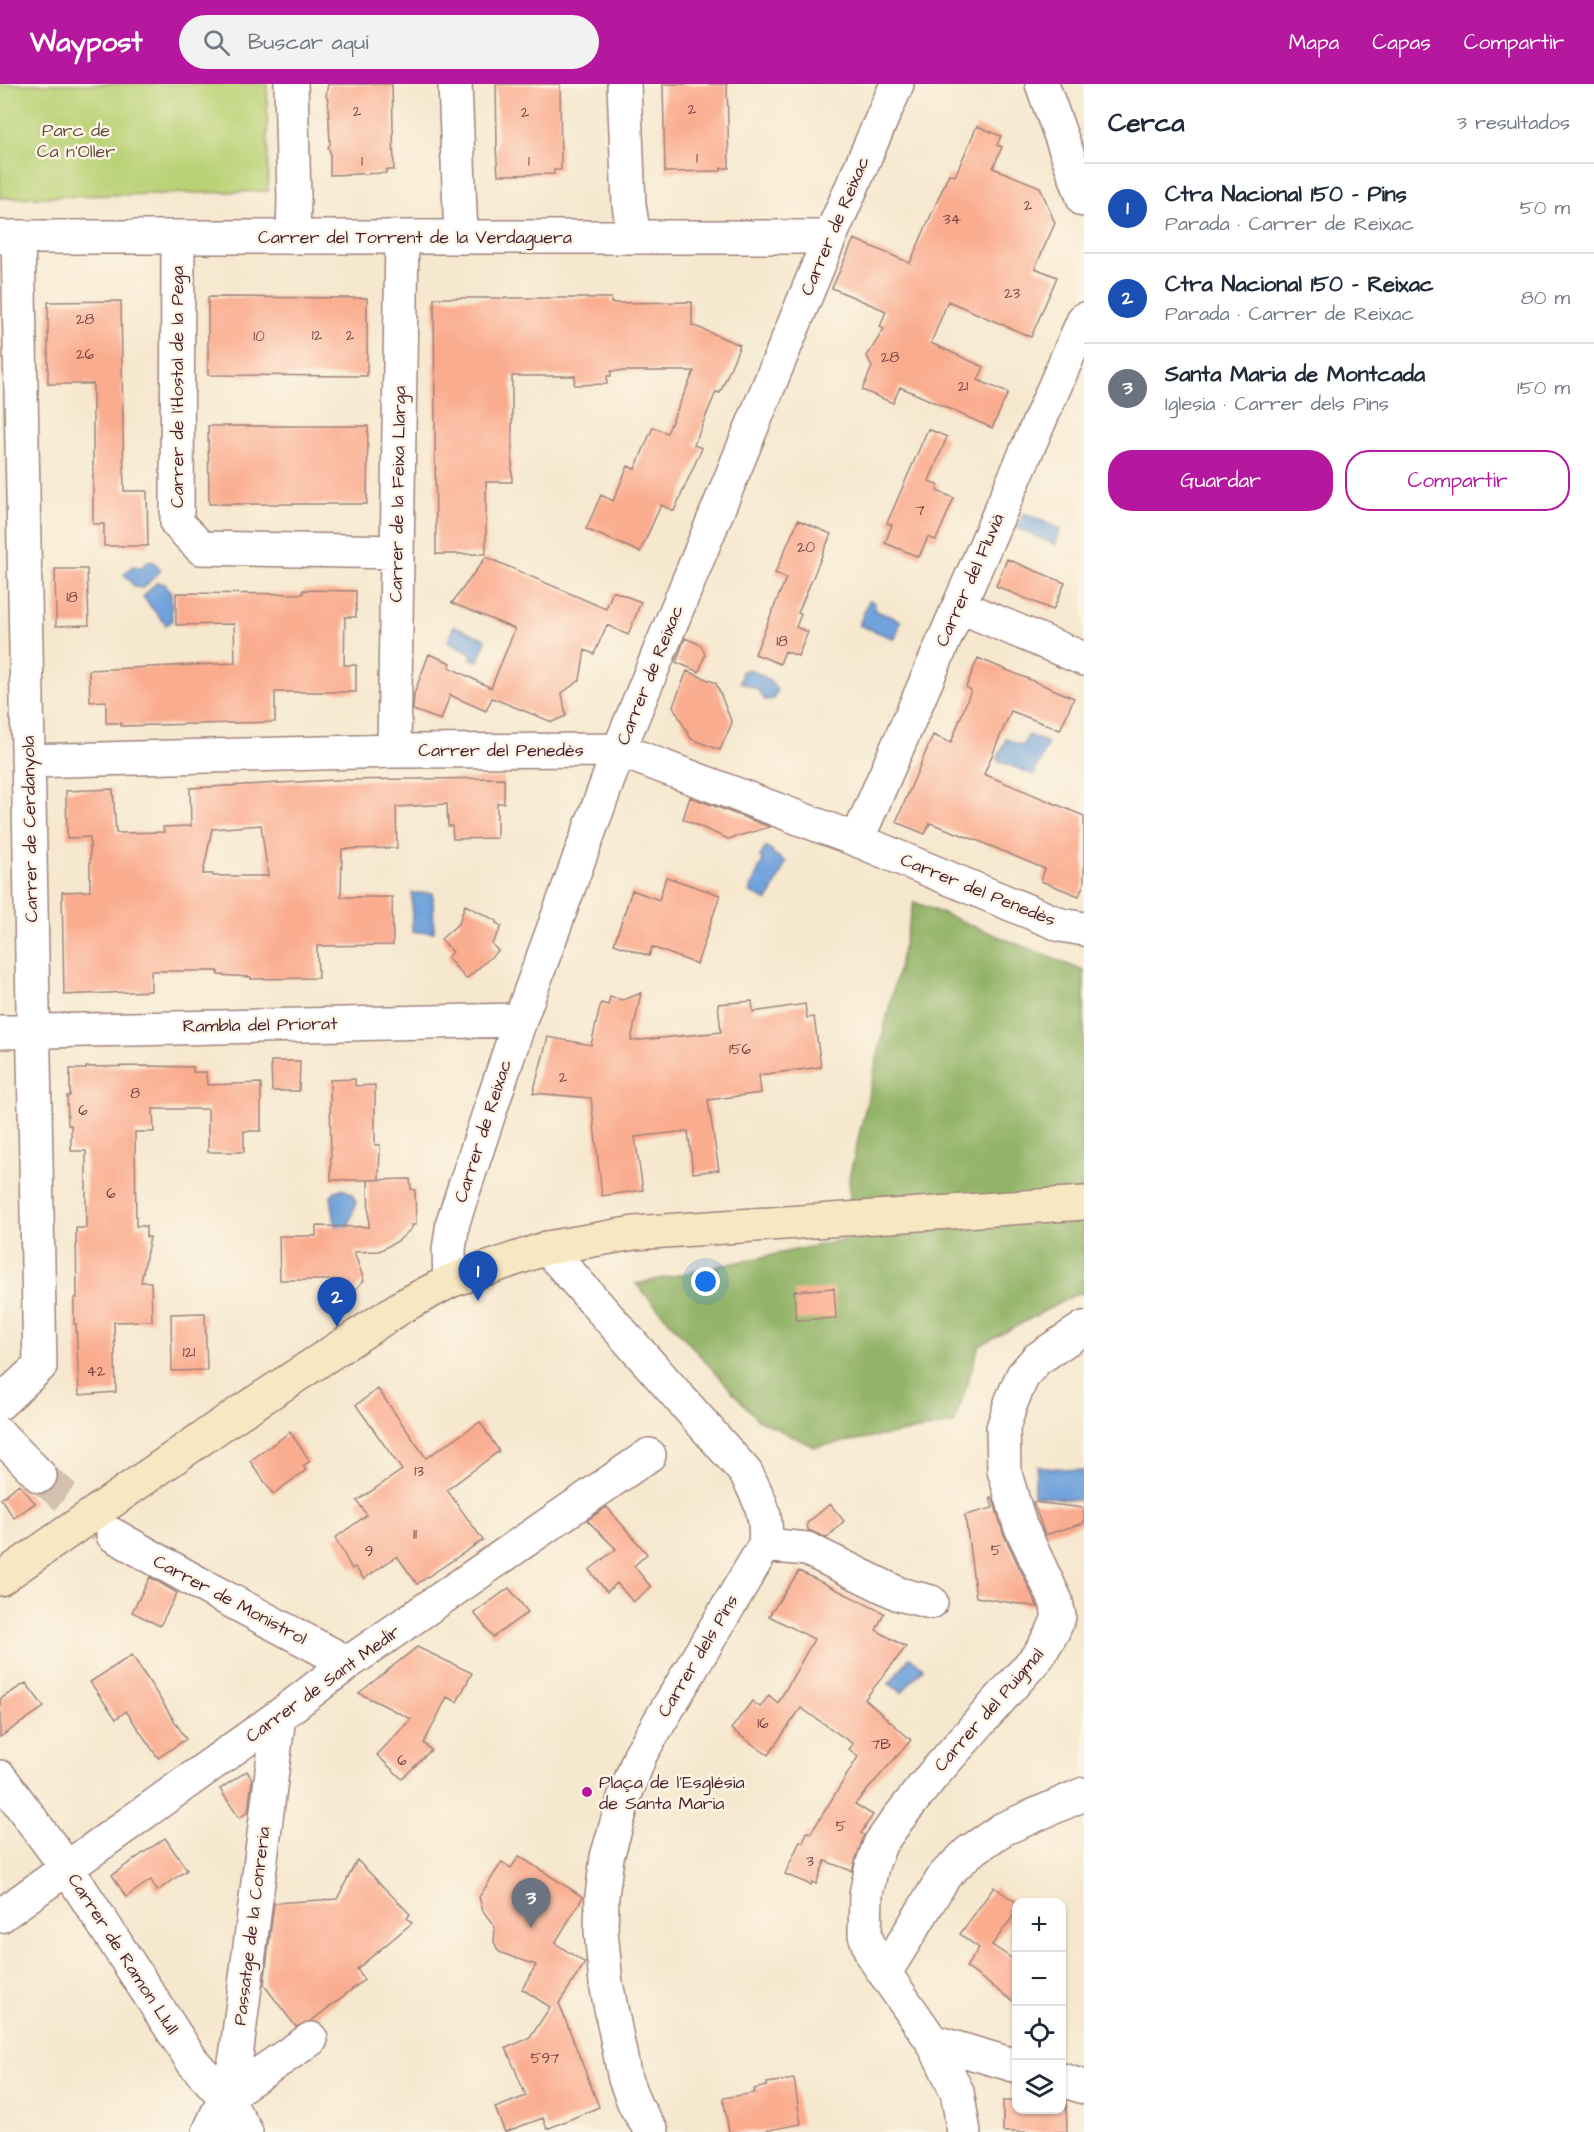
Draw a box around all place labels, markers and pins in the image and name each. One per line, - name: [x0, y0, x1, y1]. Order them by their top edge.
- pin: 1: [458, 1252, 498, 1301]
- pin: 2: [318, 1278, 356, 1327]
- place label: Plaça de l'Església de Santa Maria: [599, 1770, 745, 1816]
- marker: Plaça de l'Església de Santa Maria: [580, 1785, 594, 1799]
- pin: 3: [512, 1878, 550, 1928]

